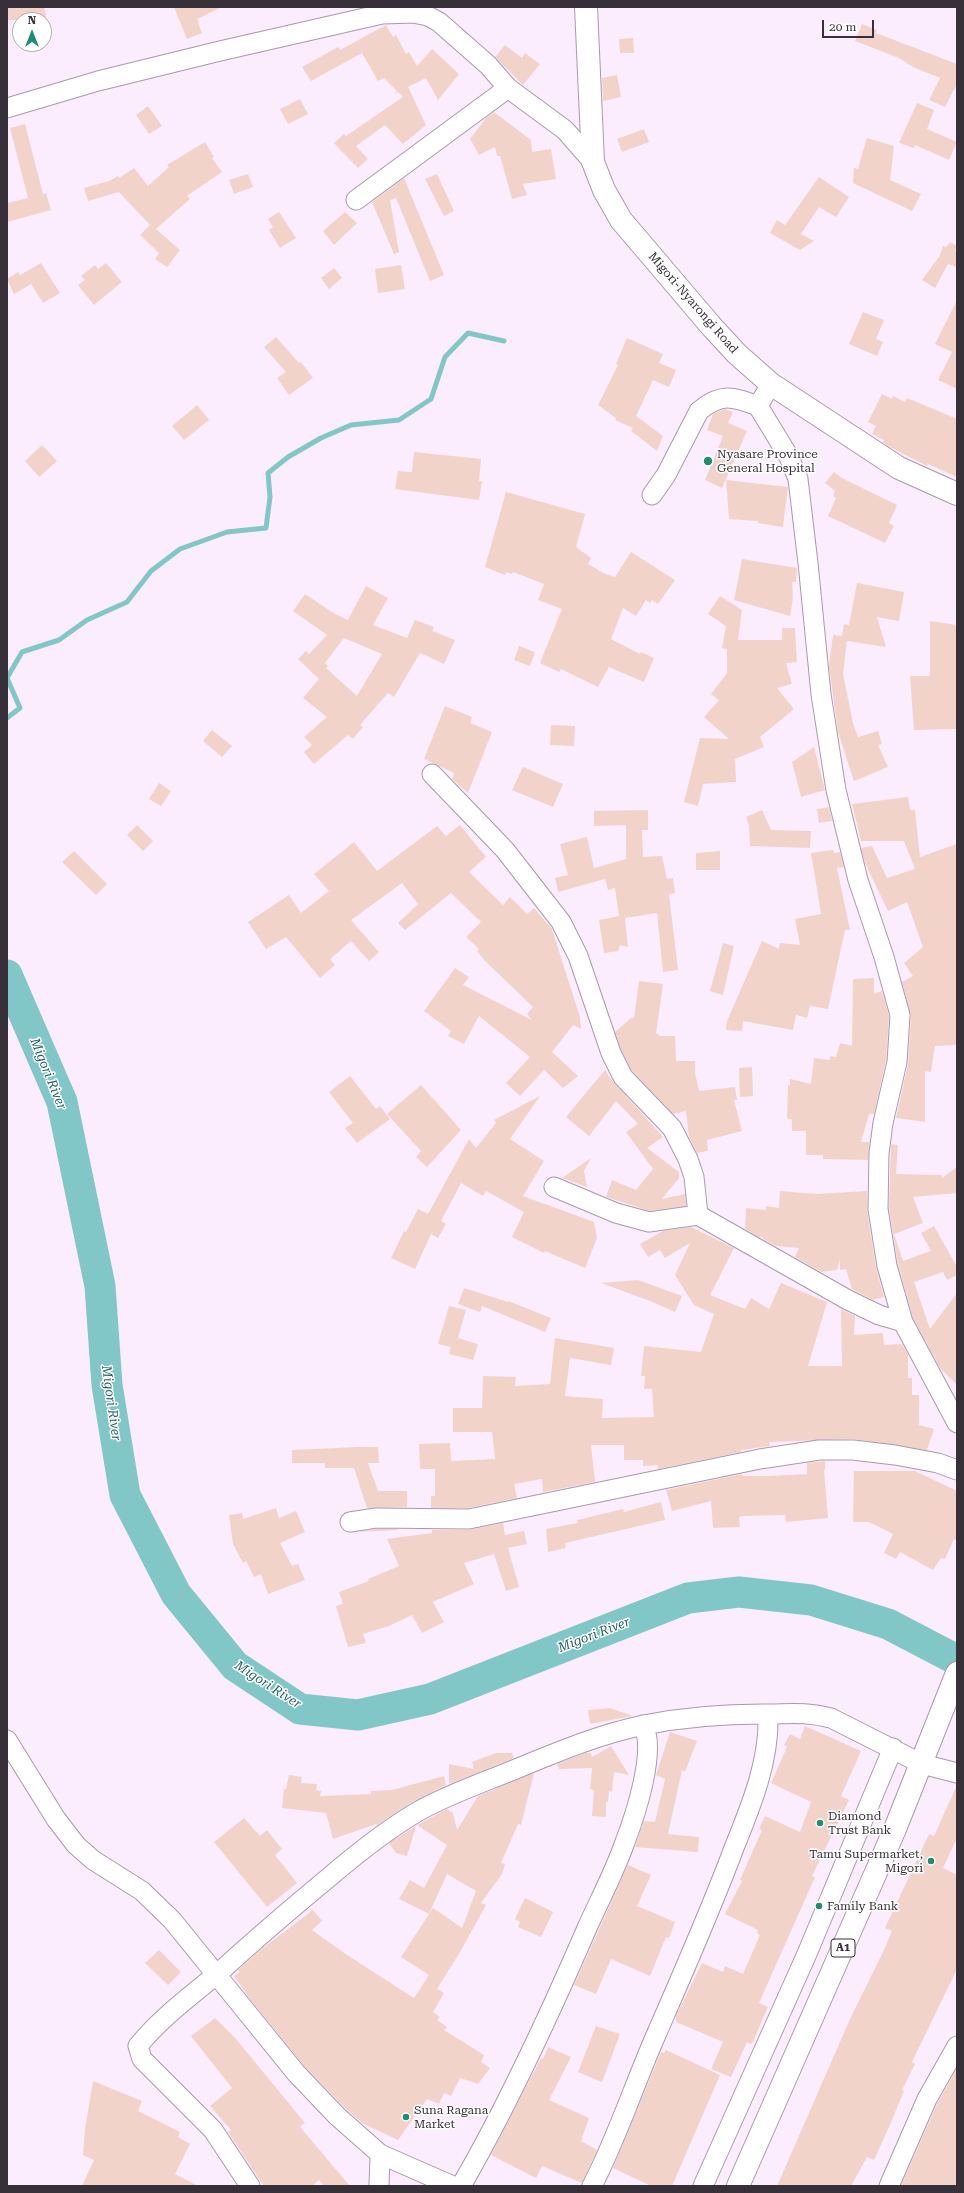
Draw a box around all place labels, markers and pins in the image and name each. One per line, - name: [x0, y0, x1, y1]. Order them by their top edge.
- place label: Nyasare Province General Hospital: [717, 447, 818, 475]
- marker: Nyasare Province General Hospital: [702, 455, 714, 467]
- place label: Diamond Trust Bank: [828, 1809, 891, 1837]
- marker: Diamond Trust Bank: [815, 1818, 825, 1828]
- place label: Tamu Supermarket, Migori: [809, 1847, 923, 1875]
- marker: Tamu Supermarket, Migori: [926, 1856, 936, 1866]
- place label: Family Bank: [827, 1899, 898, 1913]
- marker: Family Bank: [814, 1901, 824, 1911]
- place label: Suna Ragana Market: [414, 2103, 488, 2131]
- marker: Suna Ragana Market: [401, 2112, 411, 2122]

